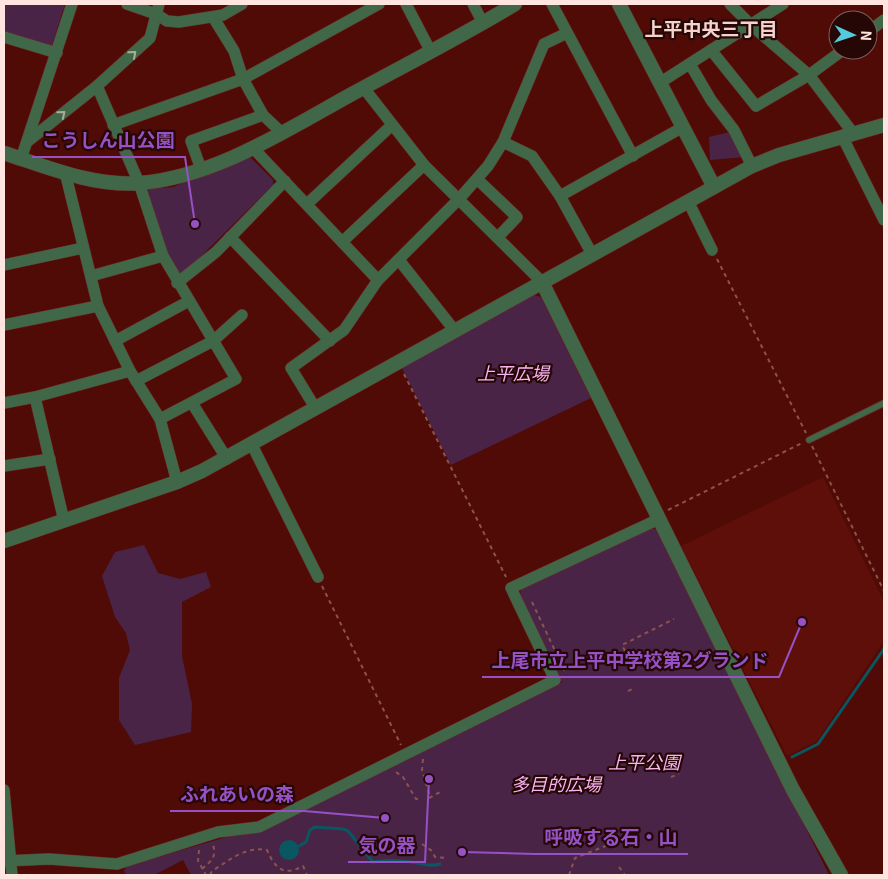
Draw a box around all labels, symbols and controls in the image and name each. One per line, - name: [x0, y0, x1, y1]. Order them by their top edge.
- north arrow: [828, 10, 878, 60]
- district label: 上平中央三丁目: [644, 14, 778, 41]
- text: N: [857, 30, 877, 41]
- one-way arrow: [127, 51, 136, 60]
- one-way arrow: [56, 111, 65, 119]
- callout: こうしん山公園: [32, 123, 185, 157]
- text: こうしん山公園: [41, 125, 175, 152]
- park label: 上平広場: [477, 359, 551, 385]
- callout: 上尾市立上平中学校第2グランド: [482, 643, 779, 677]
- text: 上尾市立上平中学校第2グランド: [491, 645, 769, 672]
- park label: 上平公園: [608, 748, 683, 774]
- park label: 多目的広場: [511, 770, 603, 796]
- callout: ふれあいの森: [170, 777, 304, 811]
- text: ふれあいの森: [180, 779, 294, 806]
- callout: 呼吸する石・山: [535, 820, 688, 854]
- text: 呼吸する石・山: [544, 822, 678, 849]
- callout: 気の器: [348, 828, 425, 862]
- text: 気の器: [358, 830, 416, 857]

